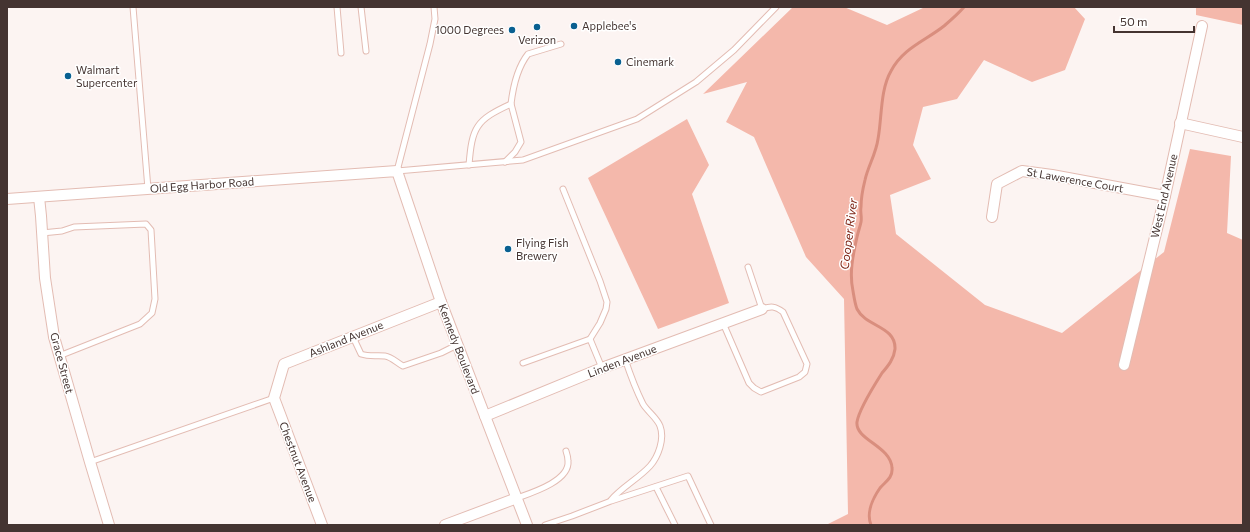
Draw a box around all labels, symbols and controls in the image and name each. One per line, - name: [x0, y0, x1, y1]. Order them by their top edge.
- scale bar: [1114, 8, 1194, 34]
- text: 50 m: [1120, 14, 1148, 28]
- place label: Applebee's: [582, 19, 637, 32]
- marker: Applebee's: [569, 21, 579, 31]
- marker: Verizon: [532, 22, 542, 32]
- place label: 1000 Degrees: [435, 23, 504, 36]
- marker: 1000 Degrees: [507, 25, 517, 35]
- place label: Verizon: [518, 33, 556, 46]
- place label: Cinemark: [626, 55, 674, 68]
- marker: Cinemark: [613, 57, 623, 67]
- place label: Walmart Supercenter: [76, 63, 138, 89]
- marker: Walmart Supercenter: [63, 71, 73, 81]
- street label: West End Avenue: [1148, 152, 1180, 239]
- street label: St Lawerence Court: [1026, 165, 1125, 195]
- street label: Old Egg Harbor Road: [149, 174, 255, 195]
- water label: Cooper River: [837, 196, 859, 270]
- place label: Flying Fish Brewery: [516, 236, 568, 262]
- marker: Flying Fish Brewery: [503, 244, 513, 254]
- street label: Kennedy Boulevard: [436, 302, 483, 396]
- street label: Ashland Avenue: [307, 318, 385, 359]
- street label: Grace Street: [48, 331, 77, 395]
- street label: Linden Avenue: [586, 341, 658, 380]
- street label: Chestnut Avenue: [277, 420, 320, 504]

